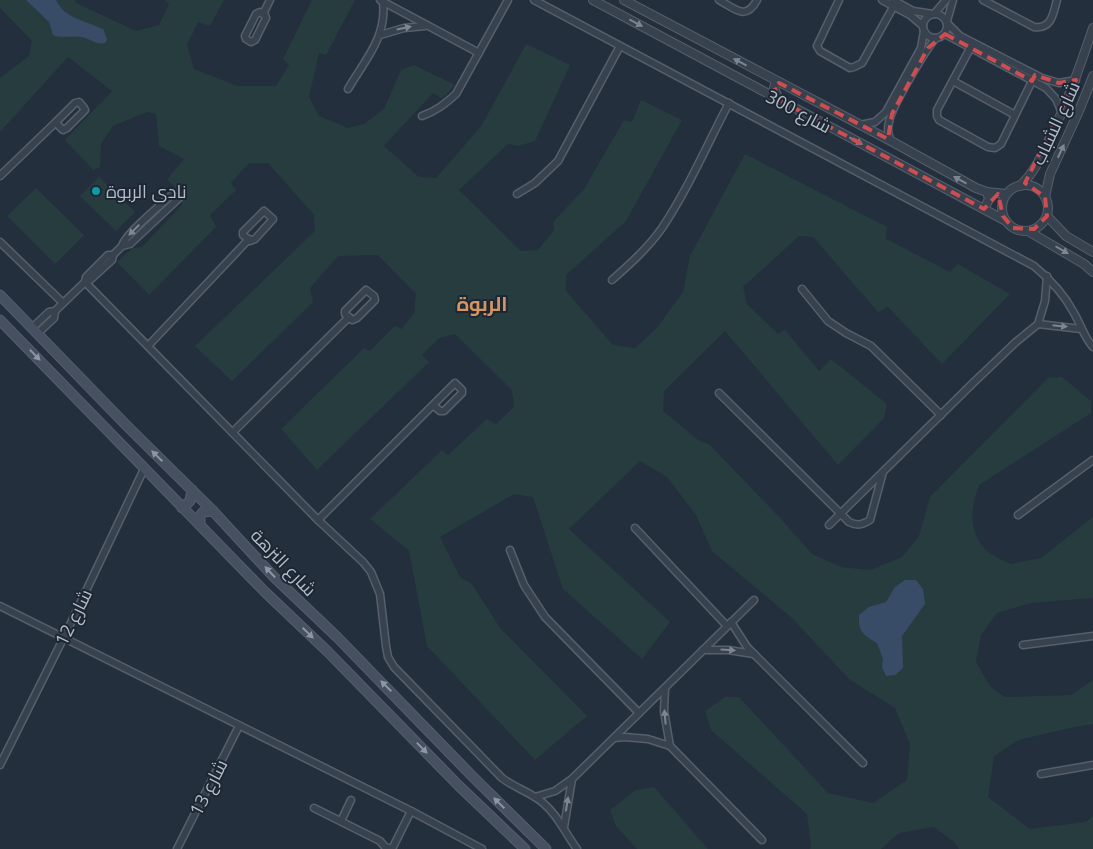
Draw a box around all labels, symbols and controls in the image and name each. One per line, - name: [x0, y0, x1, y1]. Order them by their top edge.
- one-way arrow: [629, 19, 643, 27]
- one-way arrow: [396, 24, 412, 32]
- one-way arrow: [733, 58, 747, 66]
- street label: شارع الشباب: [1025, 77, 1086, 169]
- street label: شارع 300: [762, 84, 836, 139]
- one-way arrow: [849, 137, 864, 145]
- one-way arrow: [1057, 144, 1065, 158]
- one-way arrow: [953, 176, 968, 184]
- place label: نادى الربوة: [106, 179, 187, 203]
- marker: نادى الربوة: [90, 185, 102, 197]
- one-way arrow: [128, 224, 140, 236]
- one-way arrow: [1055, 246, 1068, 255]
- district label: الربوة: [457, 290, 507, 317]
- one-way arrow: [1052, 322, 1068, 330]
- one-way arrow: [28, 348, 40, 360]
- one-way arrow: [151, 450, 163, 462]
- street label: شارع النزهة: [245, 523, 322, 602]
- one-way arrow: [264, 567, 276, 579]
- street label: شارع 12: [49, 585, 98, 650]
- one-way arrow: [301, 627, 313, 639]
- one-way arrow: [721, 647, 737, 655]
- one-way arrow: [380, 680, 392, 692]
- one-way arrow: [661, 709, 669, 725]
- one-way arrow: [416, 742, 428, 754]
- street label: شارع 13: [184, 755, 233, 820]
- one-way arrow: [563, 795, 571, 811]
- one-way arrow: [494, 797, 506, 809]

